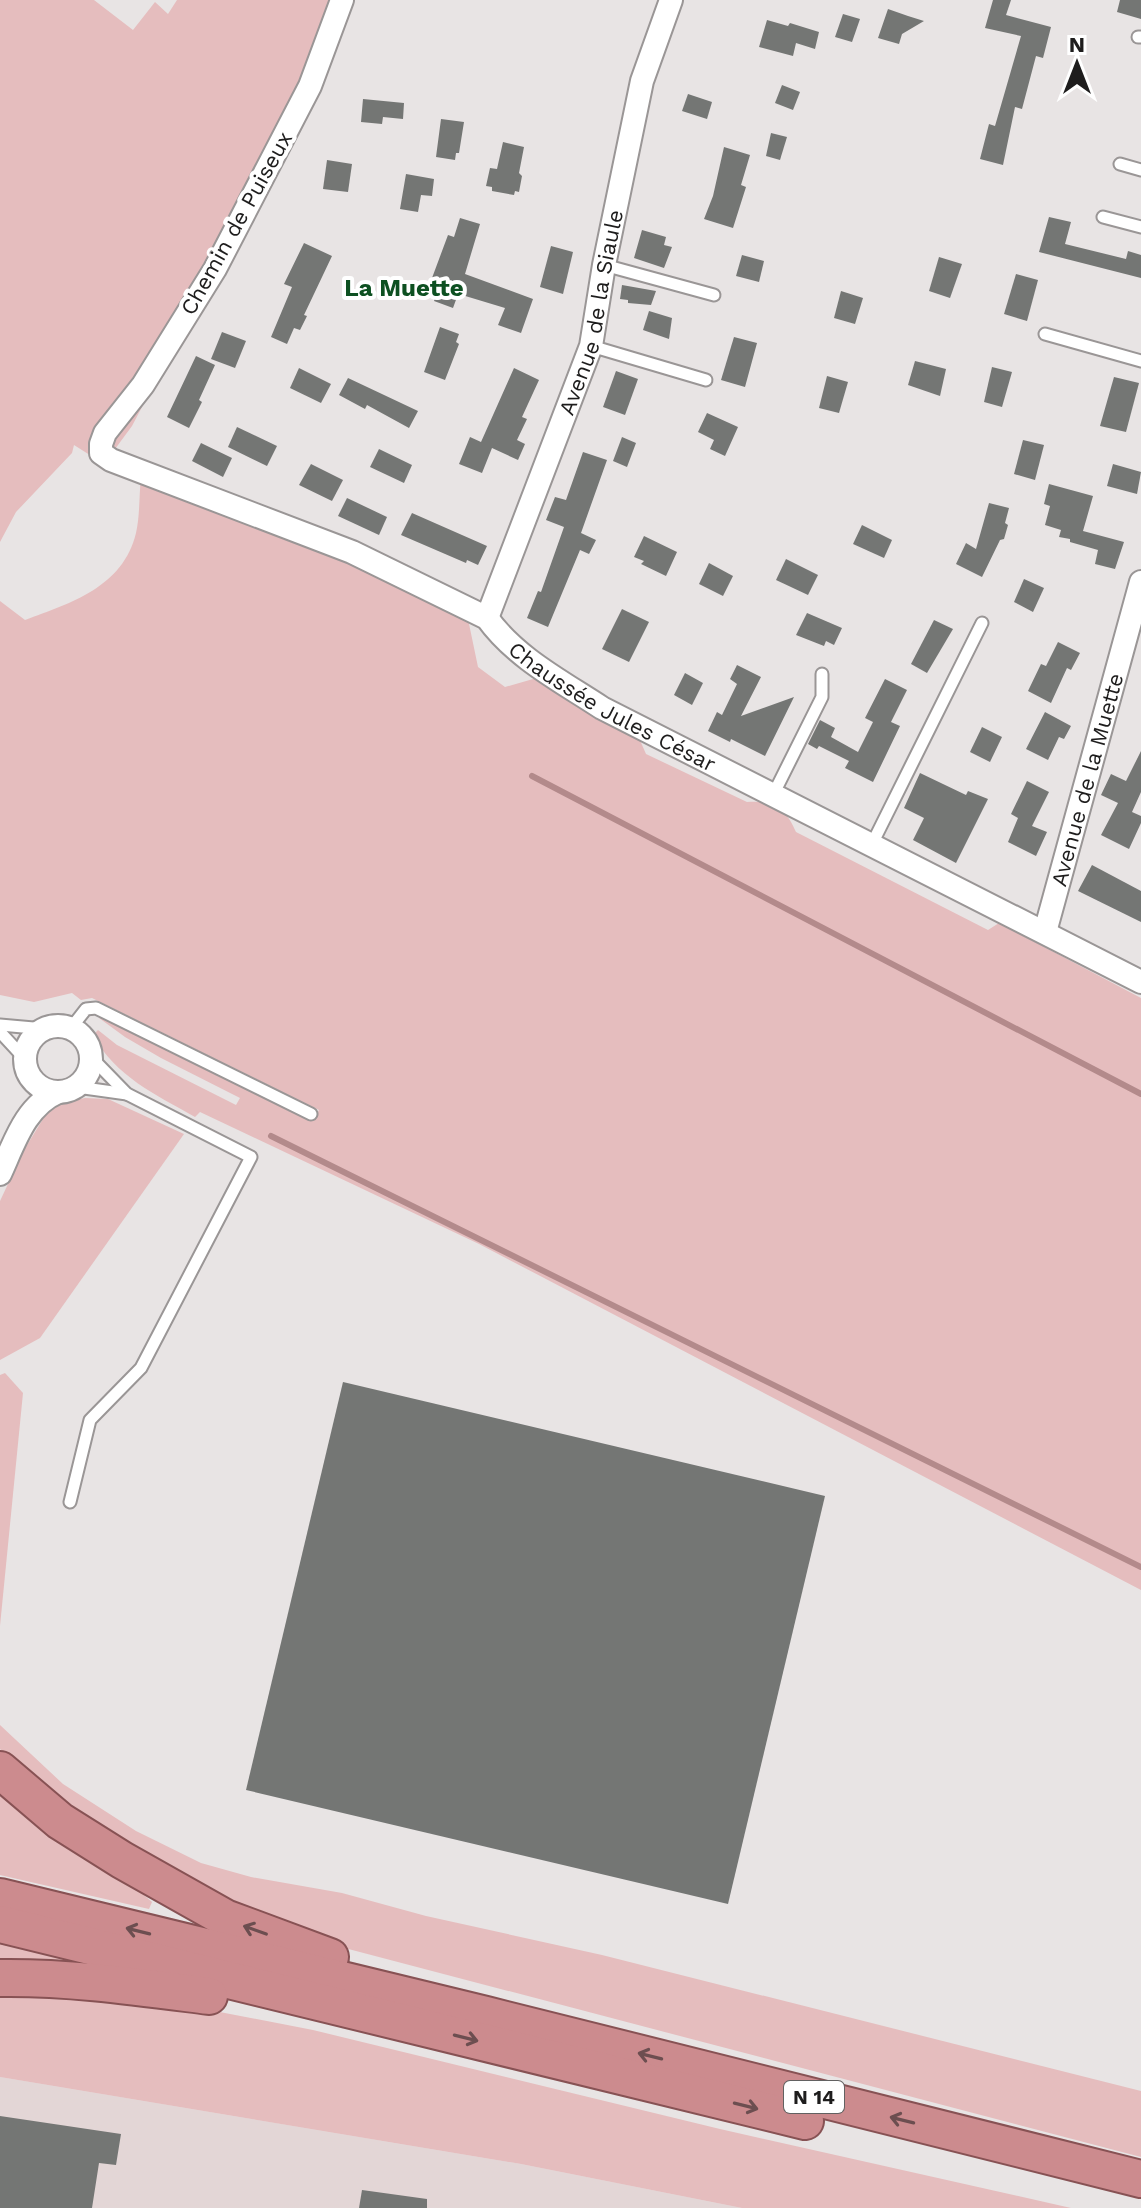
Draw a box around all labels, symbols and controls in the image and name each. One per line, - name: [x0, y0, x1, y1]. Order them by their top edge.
- north arrow: [1037, 24, 1117, 104]
- text: N: [1069, 32, 1085, 57]
- street label: Chemin de Puiseux: [176, 127, 297, 319]
- street label: Avenue de la Siaule: [554, 208, 628, 419]
- district label: La Muette: [344, 274, 464, 302]
- street label: Chaussée Jules César: [503, 637, 720, 777]
- street label: Avenue de la Muette: [1046, 670, 1128, 889]
- one-way arrow: [126, 1922, 152, 1937]
- one-way arrow: [244, 1922, 268, 1936]
- one-way arrow: [453, 2031, 478, 2046]
- one-way arrow: [638, 2048, 664, 2063]
- road number: N 14: [784, 2081, 844, 2113]
- one-way arrow: [732, 2100, 758, 2115]
- one-way arrow: [890, 2111, 916, 2126]

